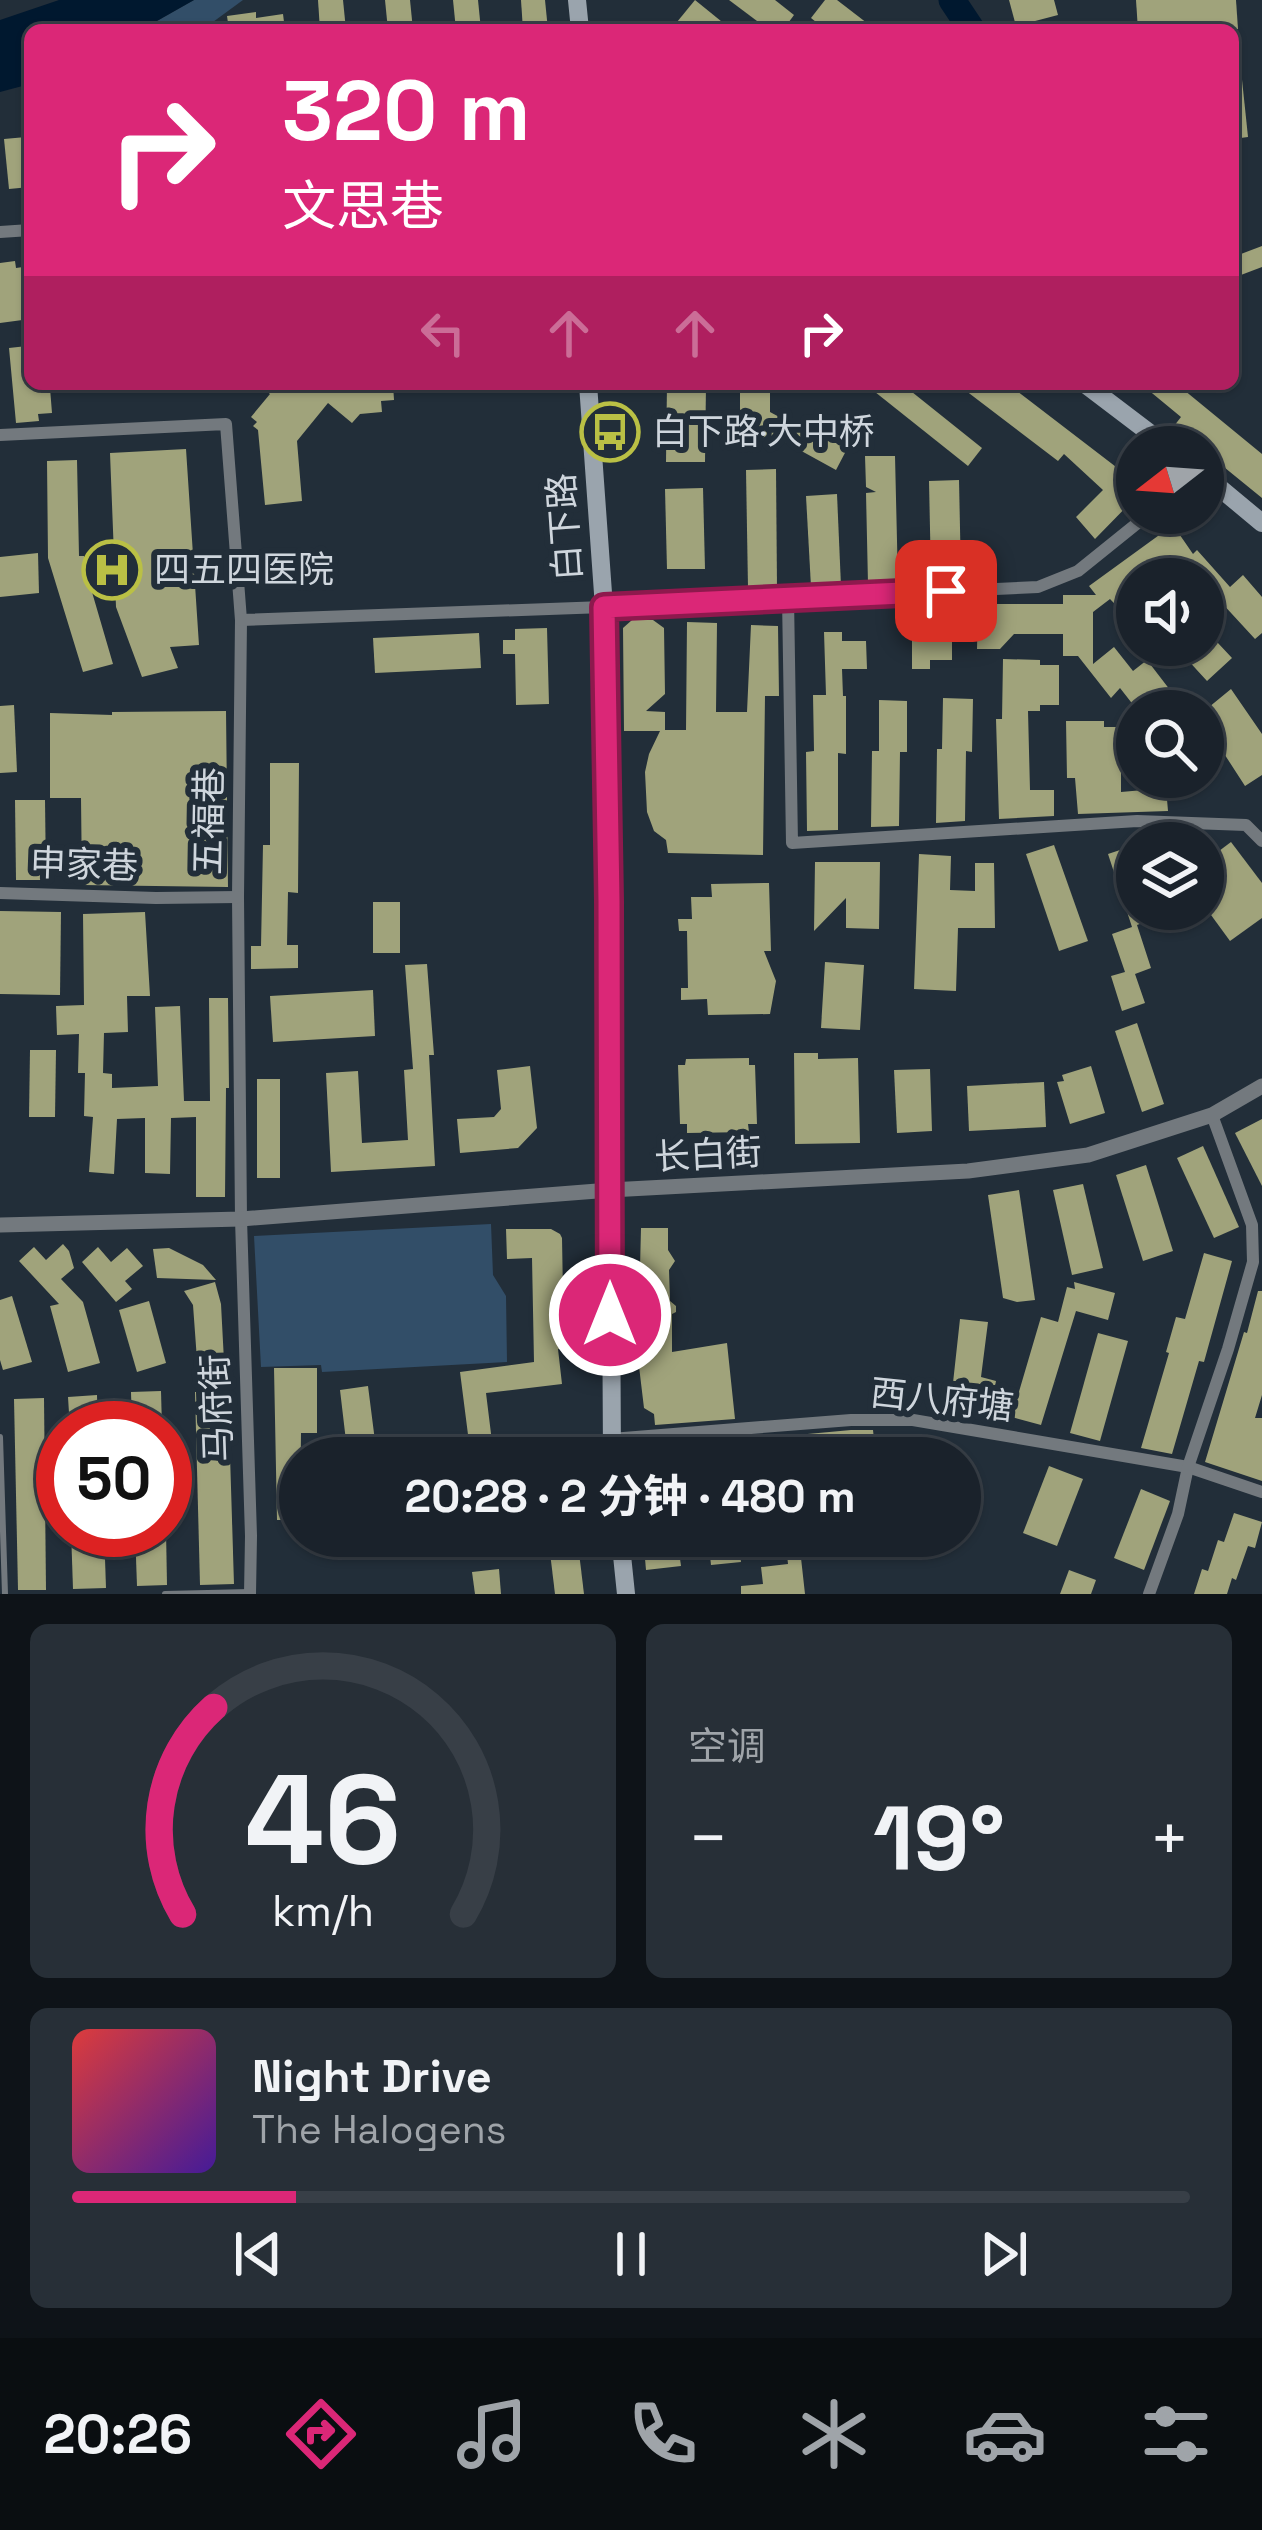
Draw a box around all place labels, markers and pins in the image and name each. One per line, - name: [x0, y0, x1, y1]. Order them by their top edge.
- bus stop icon: 白下路·大中桥: [579, 401, 641, 463]
- place label: 白下路·大中桥: [652, 409, 875, 455]
- hospital icon: 四五四医院: [81, 539, 143, 601]
- pin: [895, 540, 997, 642]
- place label: 四五四医院: [154, 547, 334, 593]

